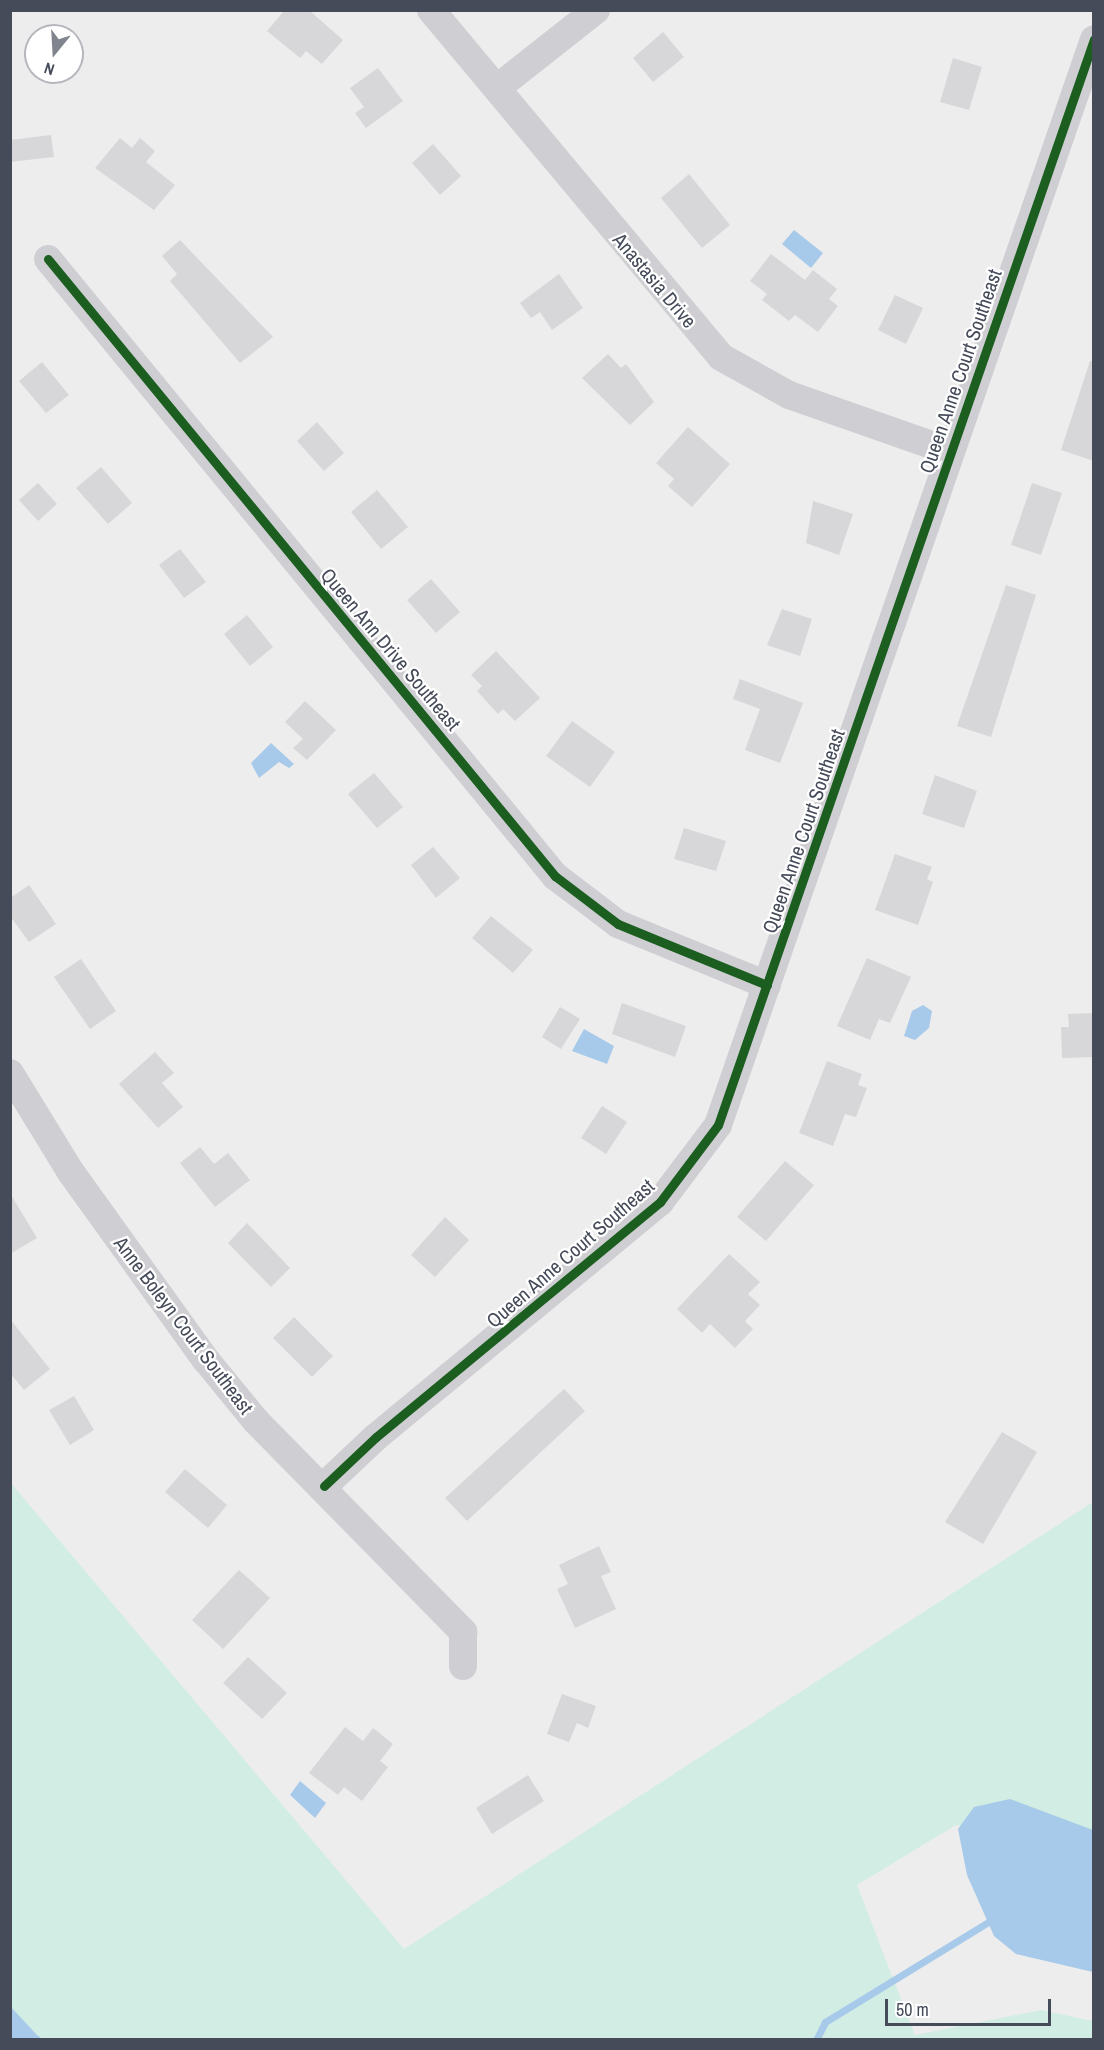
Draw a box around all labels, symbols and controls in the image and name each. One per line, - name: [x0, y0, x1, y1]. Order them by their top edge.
- north arrow: [24, 24, 84, 84]
- text: N: [41, 57, 57, 81]
- street label: Anastasia Drive: [608, 228, 702, 332]
- street label: Queen Anne Court Southeast: [914, 265, 1006, 477]
- street label: Queen Ann Drive Southeast: [316, 563, 466, 735]
- street label: Queen Anne Court Southeast: [757, 725, 849, 937]
- street label: Queen Anne Court Southeast: [481, 1173, 659, 1333]
- street label: Anne Boleyn Court Southeast: [109, 1231, 259, 1419]
- scale bar: [888, 1987, 1054, 2025]
- text: 50 m: [896, 1997, 929, 2022]

